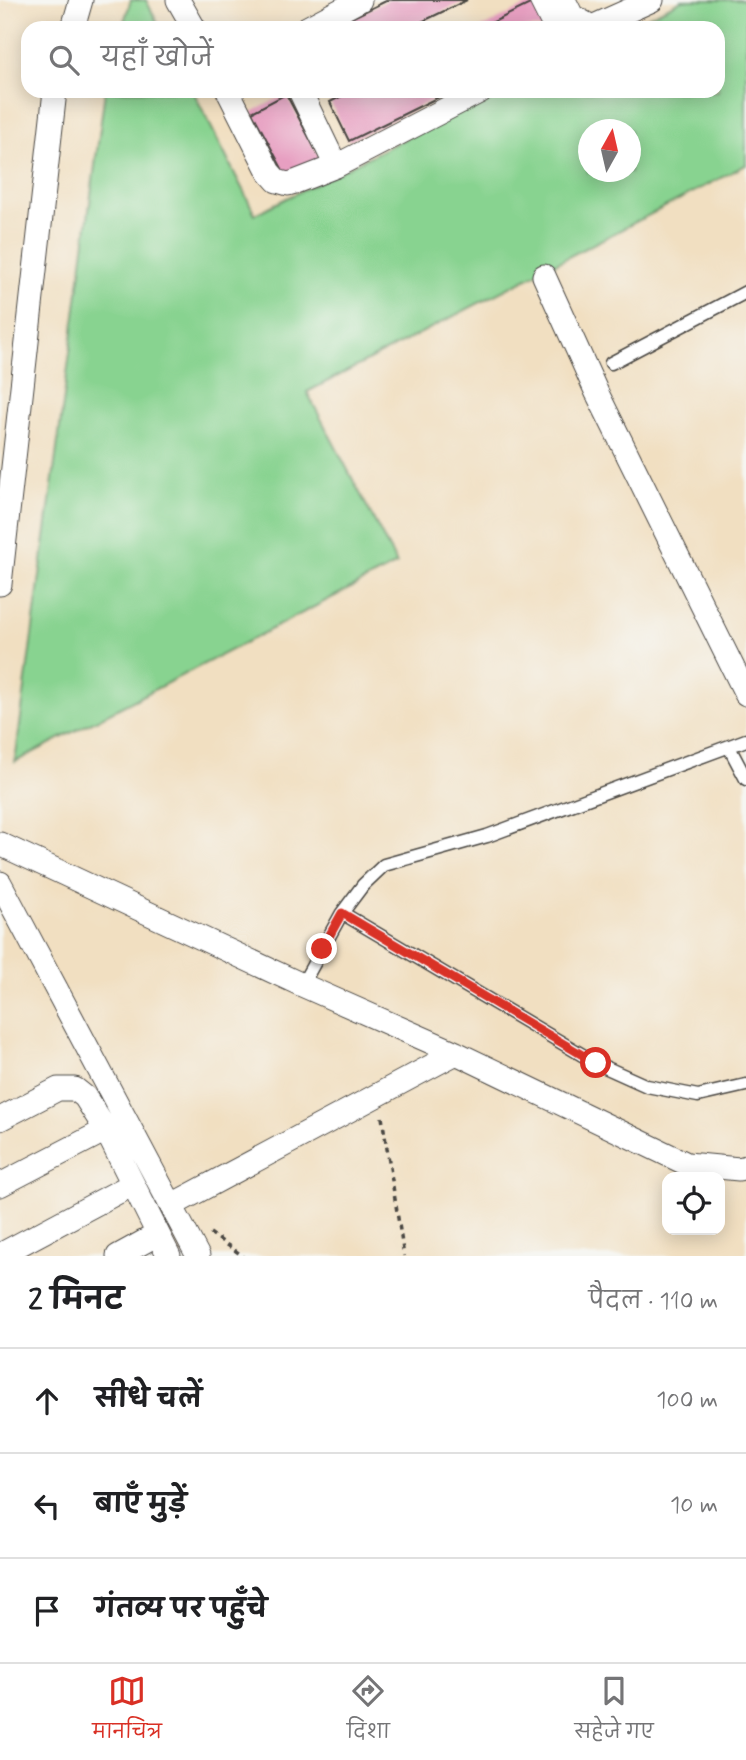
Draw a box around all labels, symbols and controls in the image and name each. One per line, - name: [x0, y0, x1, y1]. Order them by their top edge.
- search box: [21, 21, 725, 98]
- icon: search: [45, 41, 83, 79]
- text: यहाँ खोजें: [101, 42, 213, 76]
- north arrow: [578, 119, 641, 182]
- route end: [306, 933, 337, 964]
- route start: [580, 1047, 611, 1078]
- map controls: [662, 1172, 725, 1235]
- button: locate: [662, 1172, 725, 1235]
- text: 2 मिनट: [28, 1281, 124, 1320]
- text: पैदल · 110 m: [589, 1287, 718, 1317]
- icon: ahead: [28, 1382, 66, 1420]
- text: सीधे चलें: [95, 1383, 202, 1417]
- text: 100 m: [656, 1386, 718, 1416]
- icon: left: [28, 1487, 66, 1525]
- text: बाएँ मुड़ें: [95, 1488, 187, 1522]
- text: 10 m: [670, 1491, 718, 1521]
- icon: arrive: [28, 1592, 66, 1630]
- text: गंतव्य पर पहुँचे: [95, 1593, 267, 1627]
- tab: मानचित्र: [92, 1672, 162, 1752]
- tab: दिशा: [347, 1672, 390, 1752]
- tab: सहेजे गए: [574, 1672, 654, 1752]

